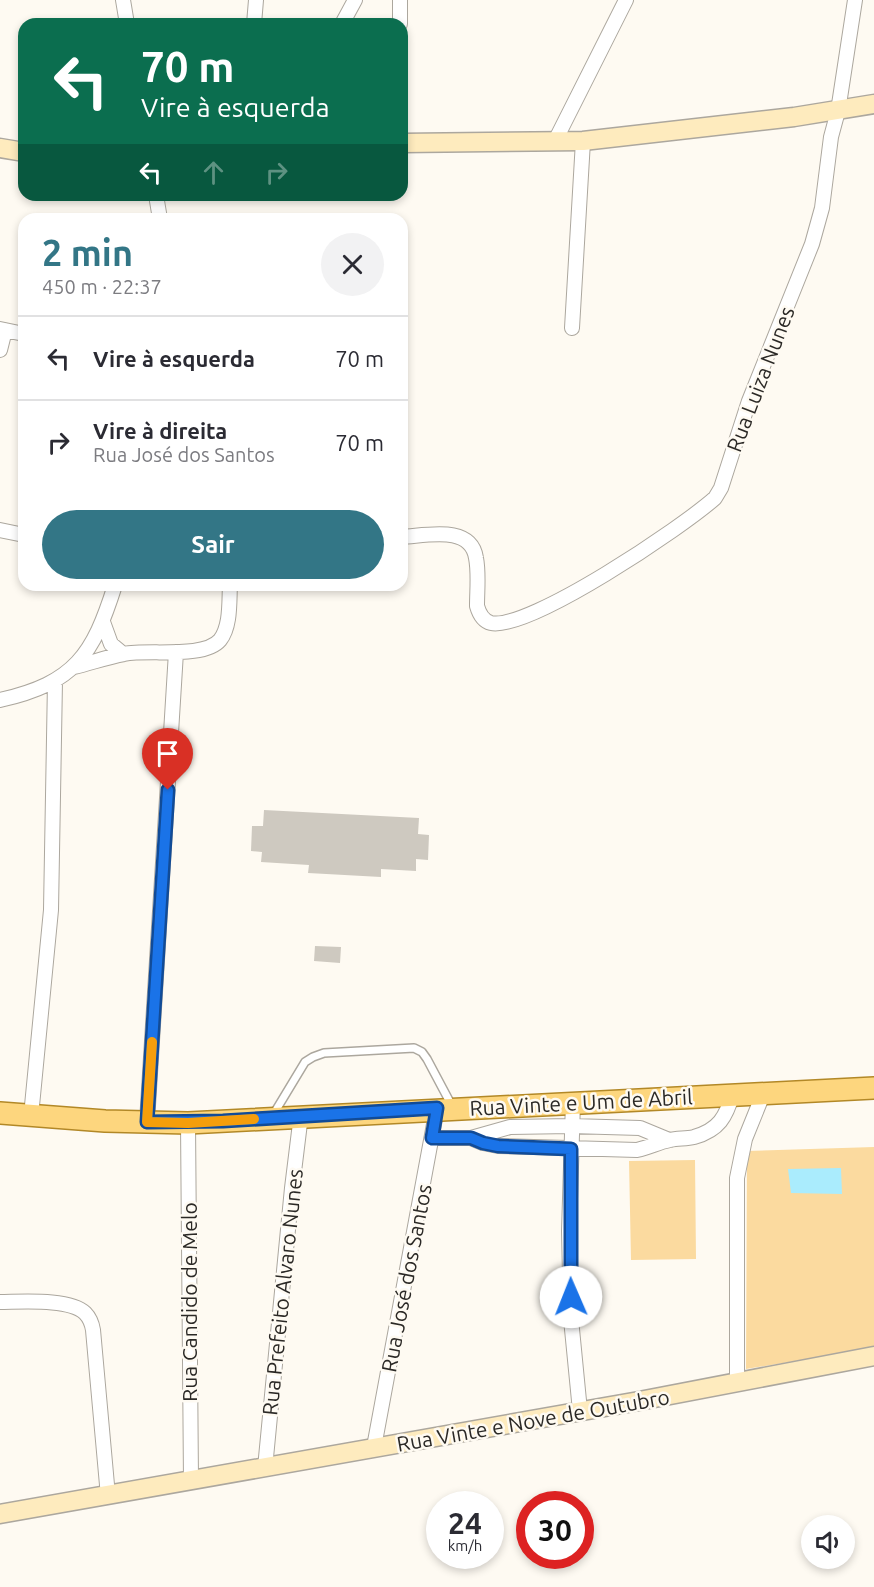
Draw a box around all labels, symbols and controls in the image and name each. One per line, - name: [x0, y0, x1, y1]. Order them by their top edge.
- icon: left: [42, 42, 120, 120]
- text: 70 m: [141, 43, 235, 90]
- text: Vire à esquerda: [141, 92, 330, 122]
- icon: left: [134, 156, 167, 189]
- icon: ahead: [197, 156, 230, 189]
- icon: right: [260, 156, 293, 189]
- text: 2 min: [42, 232, 133, 273]
- button: close: [321, 233, 384, 296]
- text: 450 m · 22:37: [42, 275, 162, 298]
- street label: Rua Luiza Nunes: [721, 303, 799, 455]
- icon: left: [42, 342, 75, 375]
- text: Vire à esquerda: [93, 346, 255, 371]
- text: 70 m: [335, 346, 384, 371]
- text: Vire à direita: [93, 418, 227, 443]
- icon: right: [42, 426, 75, 459]
- text: 70 m: [335, 430, 384, 455]
- text: Rua José dos Santos: [93, 443, 275, 466]
- button: Sair: [42, 510, 384, 579]
- pin: [142, 728, 193, 790]
- icon: arrive: [151, 737, 184, 770]
- street label: Rua Vinte e Um de Abril: [469, 1084, 693, 1120]
- street label: Rua Prefeito Alvaro Nunes: [257, 1168, 307, 1416]
- street label: Rua José dos Santos: [376, 1182, 436, 1374]
- street label: Rua Candido de Melo: [177, 1202, 201, 1402]
- position arrow: [539, 1265, 603, 1329]
- street label: Rua Vinte e Nove de Outubro: [395, 1384, 671, 1456]
- speed limit sign: 30: [516, 1491, 594, 1569]
- text: 24: [448, 1506, 482, 1540]
- map controls: [801, 1515, 855, 1569]
- button: sound: [801, 1515, 855, 1569]
- text: km/h: [448, 1537, 482, 1554]

